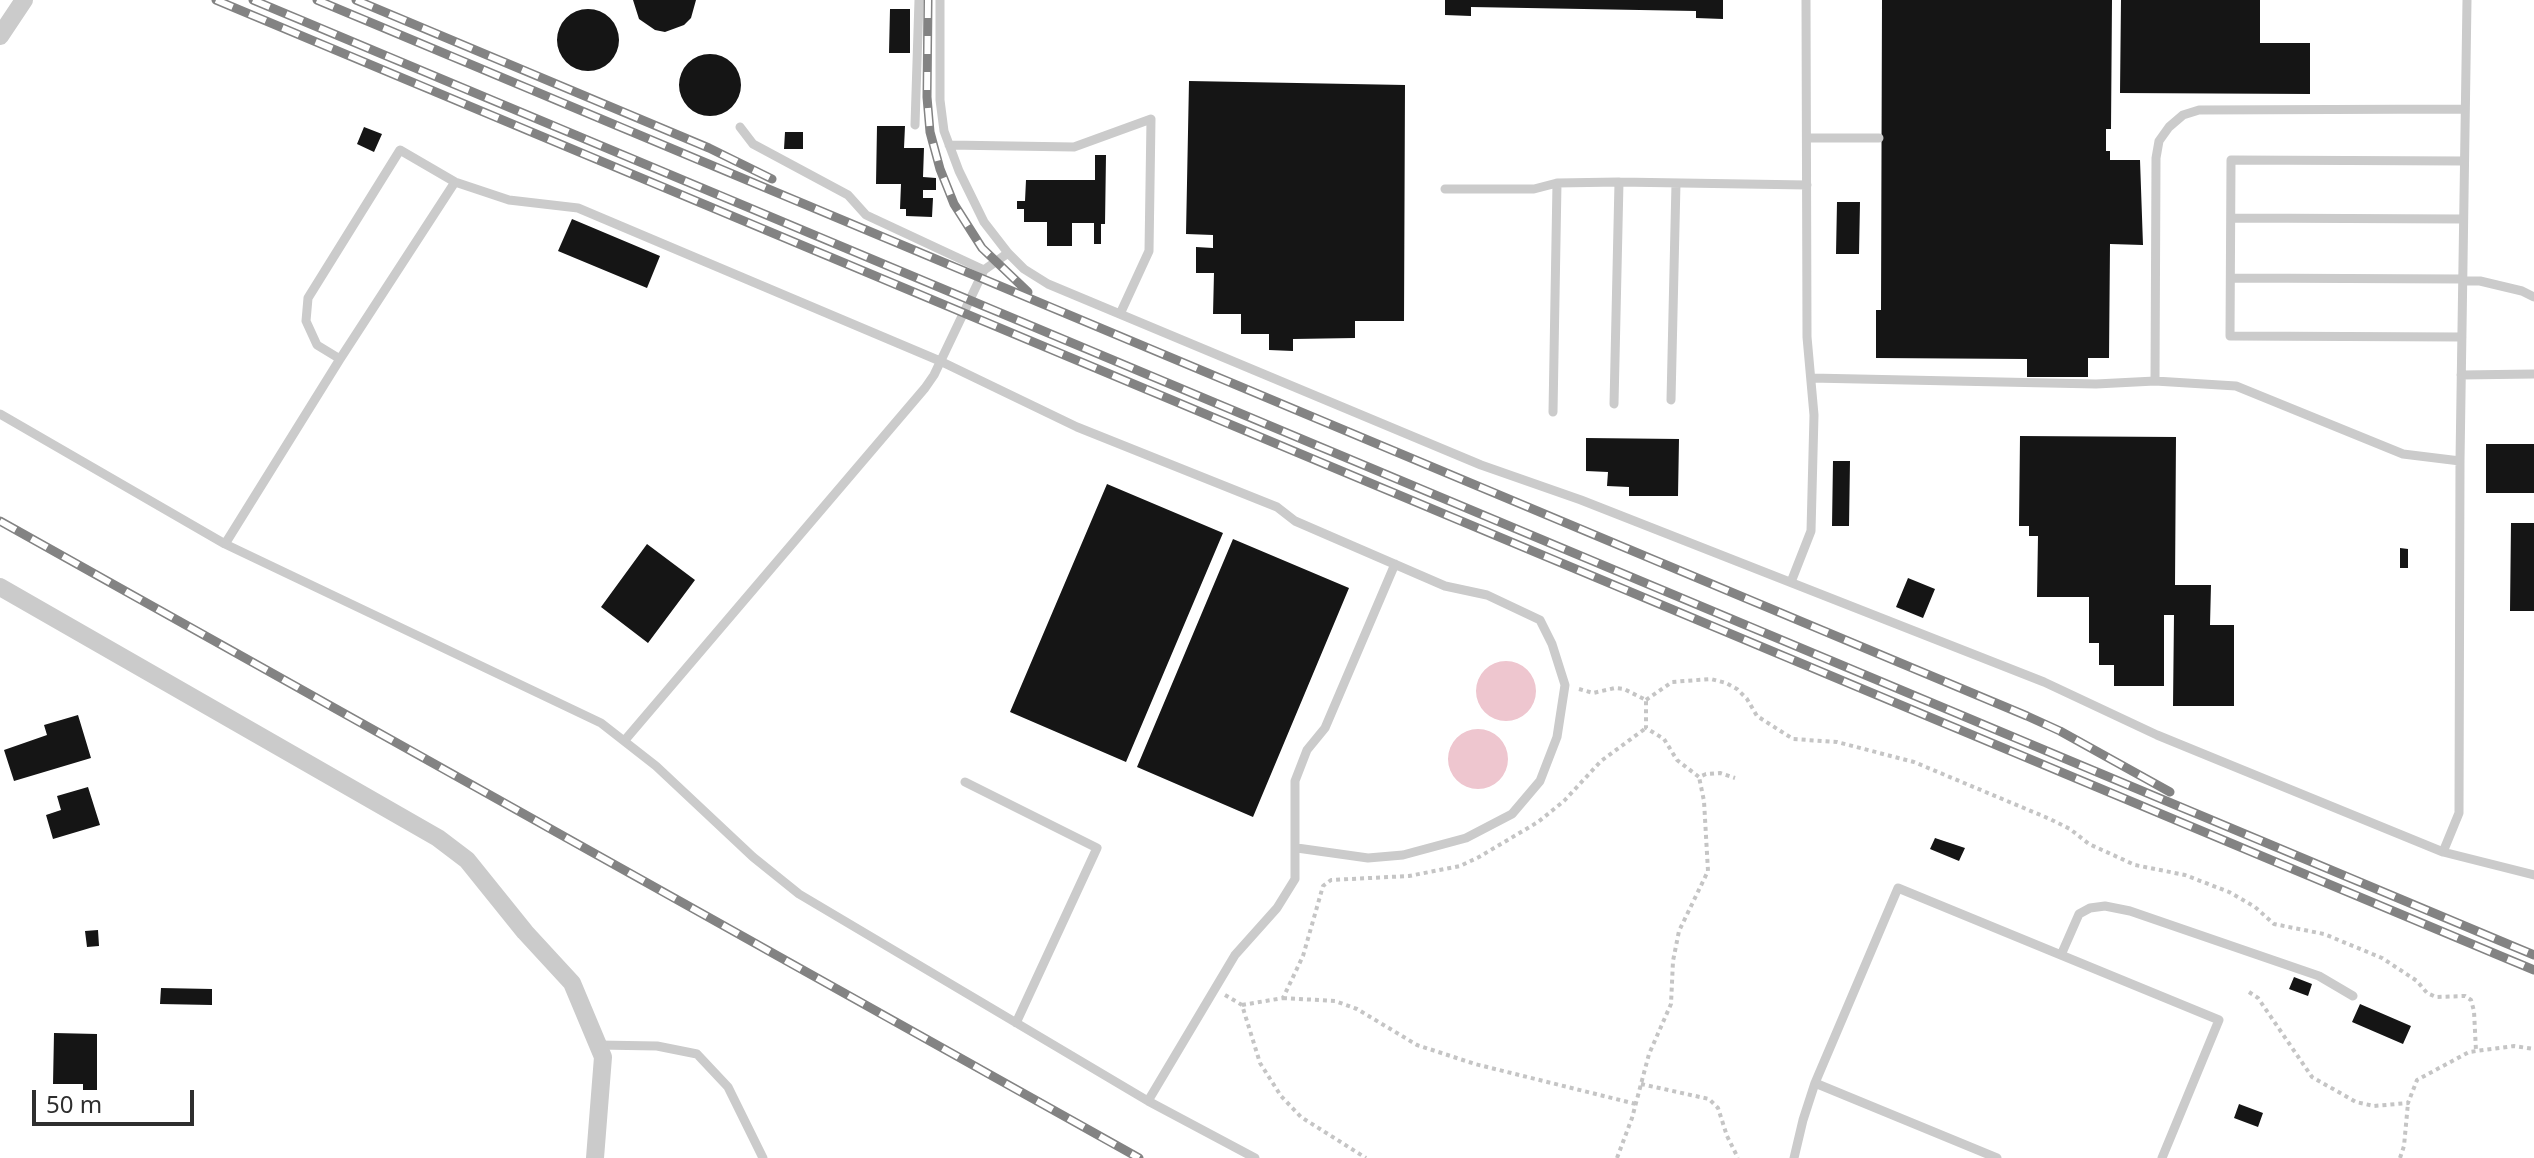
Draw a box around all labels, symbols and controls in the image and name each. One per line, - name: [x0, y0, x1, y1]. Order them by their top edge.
- scale bar: [36, 1074, 198, 1124]
- text: 50 m: [46, 1087, 102, 1120]

